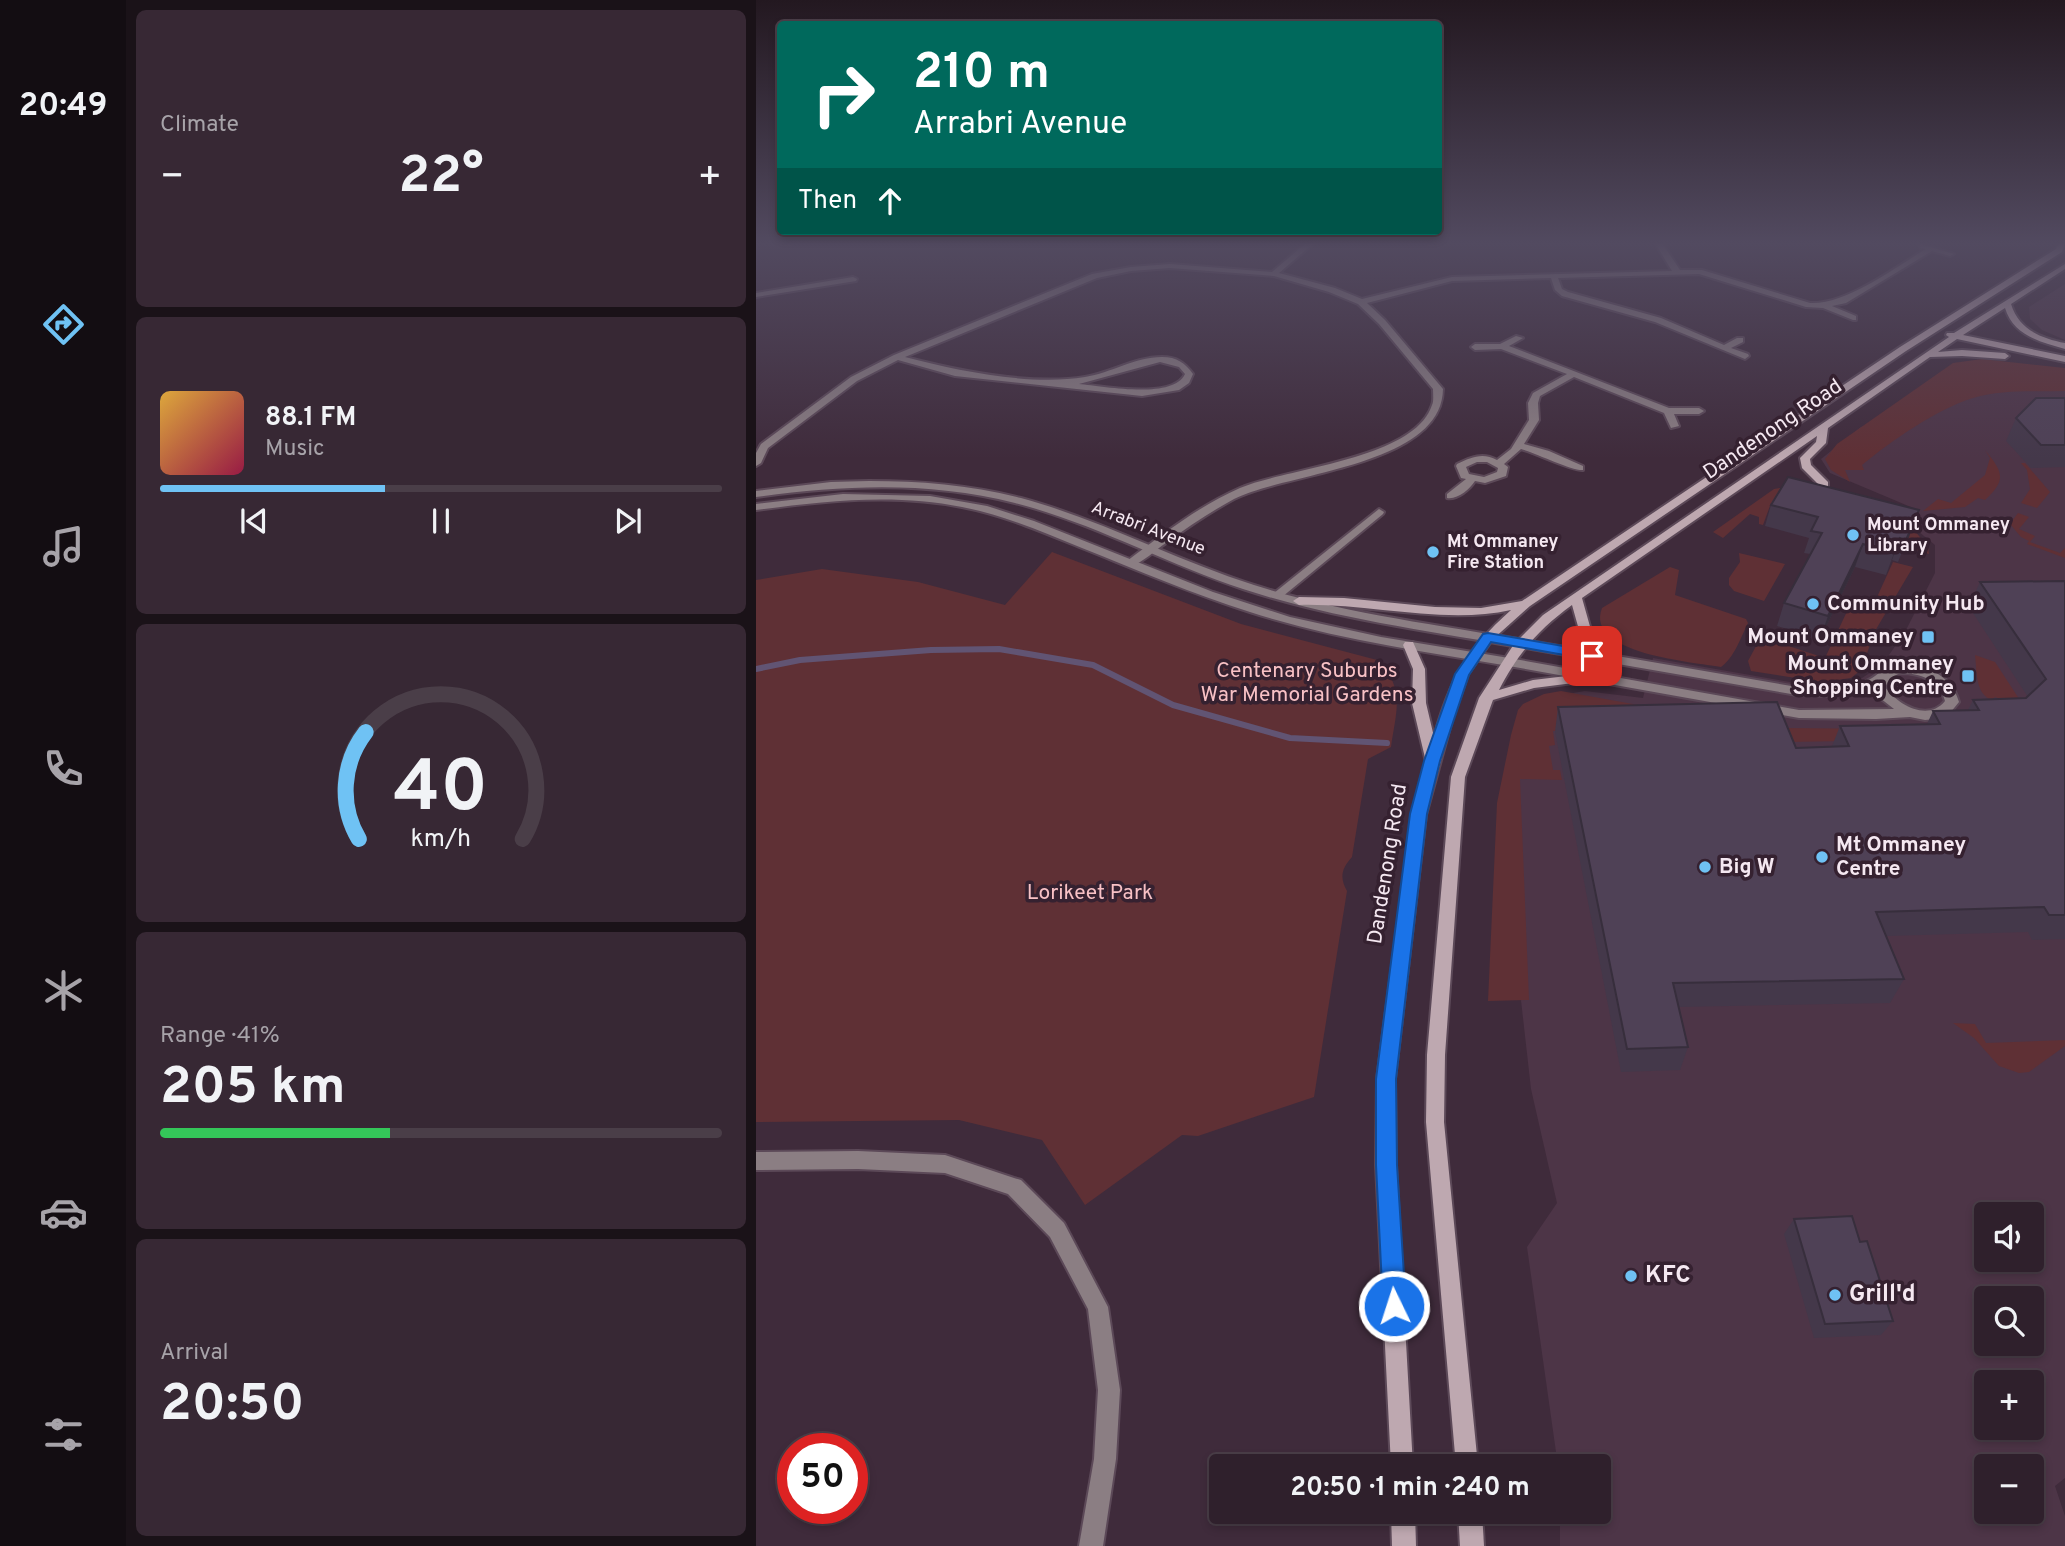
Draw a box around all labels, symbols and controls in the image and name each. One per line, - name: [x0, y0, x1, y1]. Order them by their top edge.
- text: 210 m: [913, 44, 1050, 106]
- icon: right: [798, 49, 889, 140]
- text: 20:49: [19, 87, 107, 127]
- text: Arrabri Avenue: [913, 105, 1127, 145]
- text: Climate: [160, 111, 239, 140]
- text: 22°: [398, 145, 484, 211]
- text: −: [160, 154, 185, 203]
- text: +: [697, 154, 722, 203]
- icon: ahead: [871, 182, 909, 220]
- text: Then: [798, 185, 857, 218]
- icon: directions: [39, 300, 88, 349]
- street label: Dandenong Road: [1698, 374, 1848, 486]
- text: 88.1 FM: [265, 402, 356, 435]
- text: Music: [265, 435, 325, 464]
- street label: Arrabri Avenue: [1088, 497, 1208, 561]
- icon: previous: [235, 502, 273, 540]
- icon: pause: [422, 502, 460, 540]
- icon: next: [609, 502, 647, 540]
- place label: Mount Ommaney Library: [1867, 514, 2010, 558]
- icon: music: [39, 522, 88, 571]
- marker: Mount Ommaney Library: [1845, 527, 1861, 543]
- place label: Mt Ommaney Fire Station: [1447, 531, 1559, 575]
- marker: Mt Ommaney Fire Station: [1425, 544, 1441, 560]
- place label: Community Hub: [1827, 591, 1985, 618]
- marker: Community Hub: [1805, 596, 1821, 612]
- place label: Mount Ommaney: [1747, 624, 1914, 651]
- pin: [1562, 626, 1622, 686]
- marker: Mount Ommaney: [1920, 629, 1936, 645]
- icon: arrive: [1573, 637, 1611, 675]
- place label: Mount Ommaney Shopping Centre: [1787, 651, 1954, 702]
- park label: Centenary Suburbs War Memorial Gardens: [1201, 658, 1413, 709]
- marker: Mount Ommaney Shopping Centre: [1960, 668, 1976, 684]
- icon: phone: [39, 744, 88, 793]
- text: 40: [394, 745, 488, 837]
- street label: Dandenong Road: [1362, 782, 1414, 946]
- text: km/h: [411, 824, 471, 856]
- place label: Mt Ommaney Centre: [1836, 832, 1966, 883]
- marker: Mt Ommaney Centre: [1814, 849, 1830, 865]
- place label: Big W: [1719, 854, 1775, 881]
- marker: Big W: [1697, 859, 1713, 875]
- park label: Lorikeet Park: [1027, 880, 1153, 907]
- icon: climate: [39, 966, 88, 1015]
- text: Range · 41%: [160, 1022, 280, 1051]
- text: 205 km: [160, 1056, 345, 1122]
- icon: car: [39, 1188, 88, 1237]
- map controls: [1974, 1202, 2044, 1524]
- button: sound: [1974, 1202, 2044, 1272]
- place label: KFC: [1645, 1261, 1691, 1291]
- marker: KFC: [1623, 1268, 1639, 1284]
- position arrow: [1357, 1269, 1431, 1343]
- place label: Grill'd: [1849, 1280, 1916, 1310]
- button: search: [1974, 1286, 2044, 1356]
- marker: Grill'd: [1827, 1287, 1843, 1303]
- text: Arrival: [160, 1339, 229, 1368]
- button: +: [1974, 1370, 2044, 1440]
- text: 20:50: [160, 1373, 304, 1439]
- icon: filters: [39, 1410, 88, 1459]
- speed limit sign: 50: [777, 1433, 868, 1524]
- button: −: [1974, 1454, 2044, 1524]
- text: 20:50 · 1 min · 240 m: [1290, 1472, 1530, 1505]

